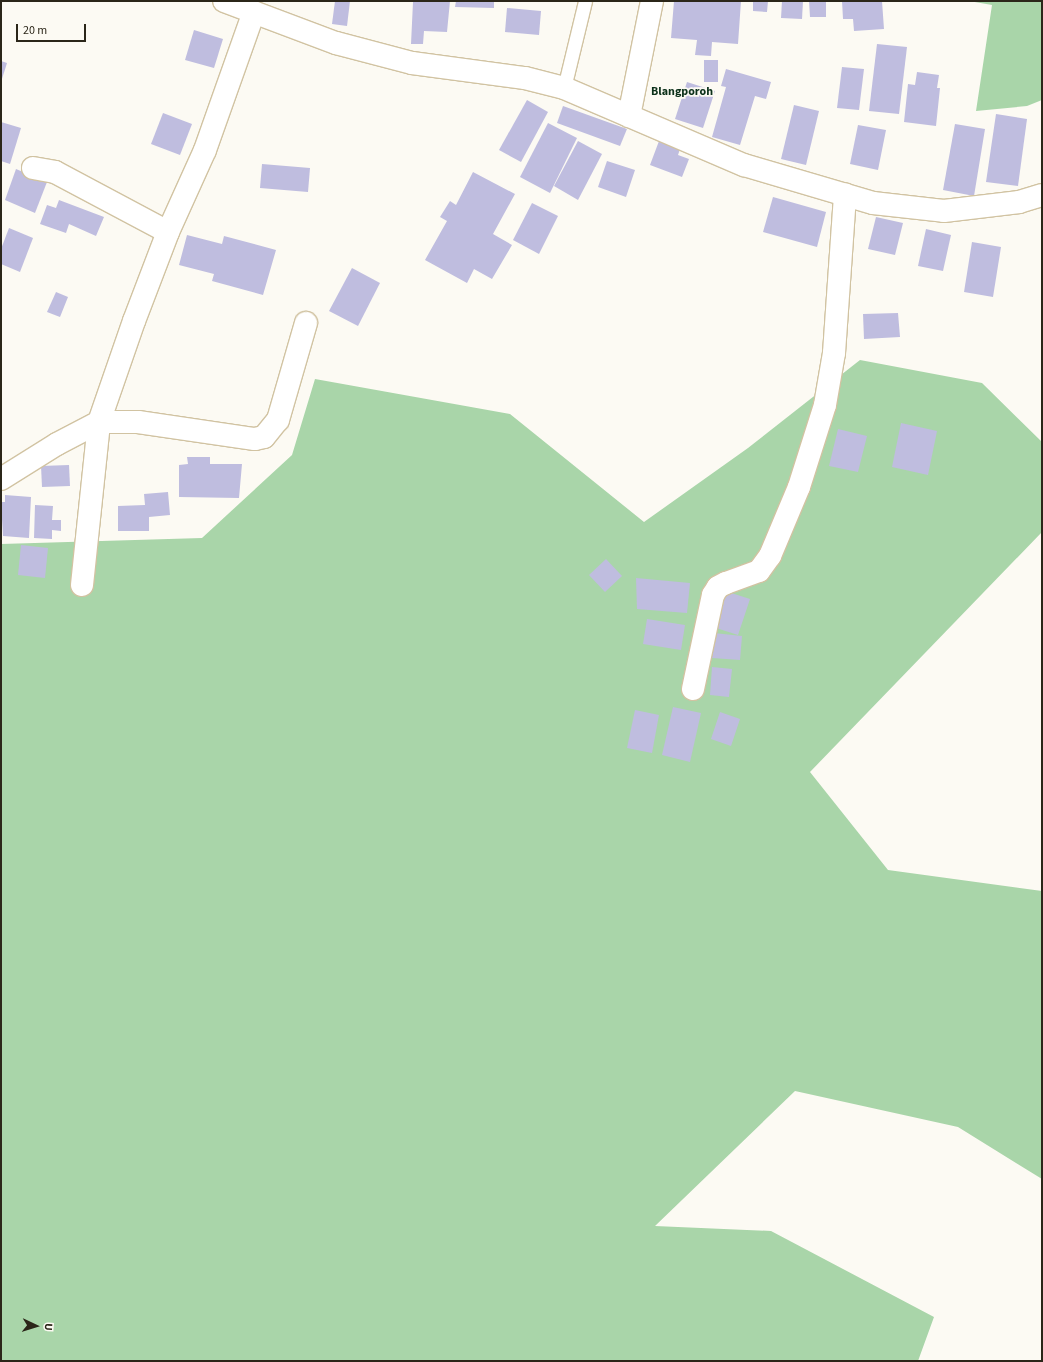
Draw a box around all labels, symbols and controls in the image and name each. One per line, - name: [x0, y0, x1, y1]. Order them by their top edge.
- scale bar: [18, 16, 88, 42]
- text: 20 m: [23, 22, 47, 39]
- district label: Blangporoh: [651, 85, 713, 99]
- north arrow: [16, 1306, 56, 1346]
- text: U: [41, 1323, 56, 1331]

